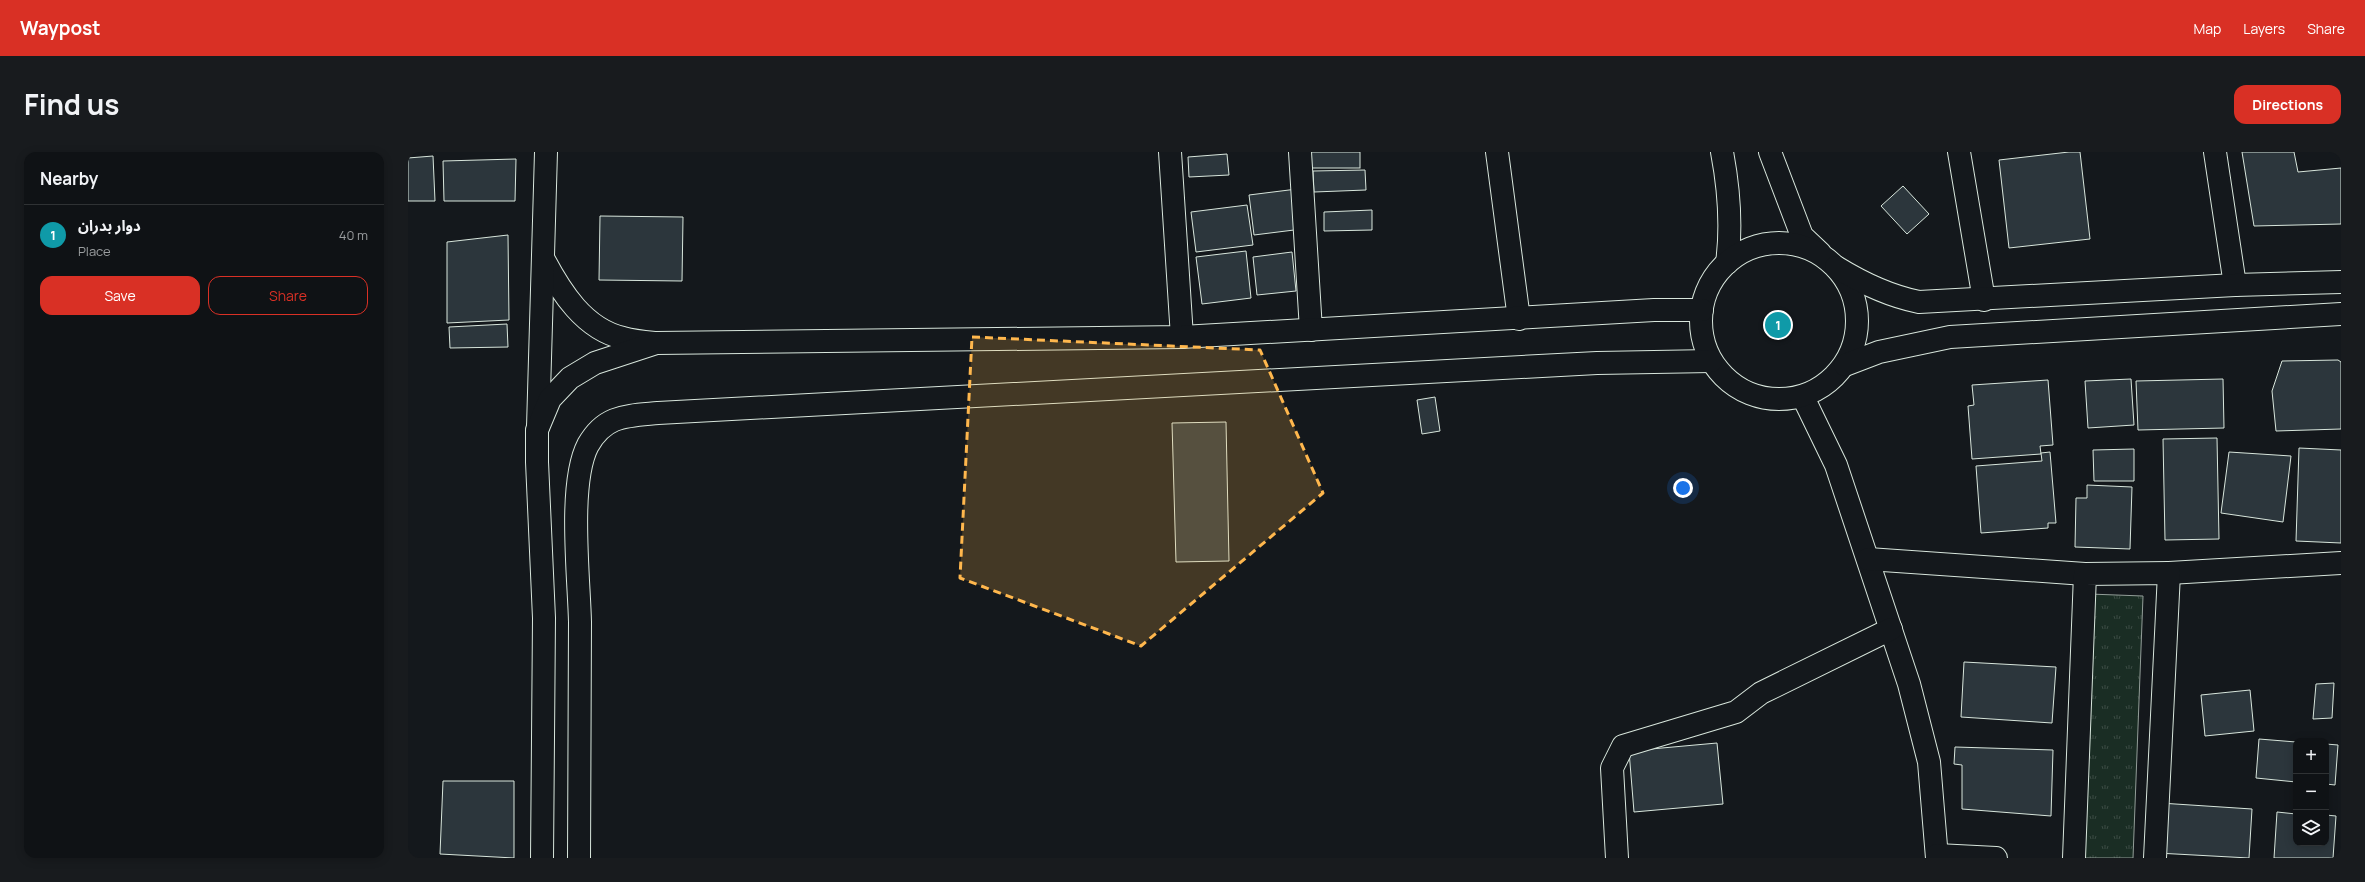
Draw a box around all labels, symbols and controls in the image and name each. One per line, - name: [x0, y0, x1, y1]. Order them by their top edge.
- text: Waypost: [20, 15, 100, 41]
- text: Map: [2193, 19, 2221, 38]
- text: Layers: [2243, 19, 2285, 38]
- text: Share: [2307, 19, 2345, 38]
- text: Find us: [24, 85, 119, 123]
- button: Directions: [2234, 85, 2341, 124]
- text: Nearby: [40, 167, 98, 190]
- text: دوار بدران: [78, 215, 141, 236]
- text: 1: [50, 226, 56, 244]
- text: 40 m: [339, 226, 368, 244]
- text: Place: [78, 242, 111, 260]
- button: Save: [40, 276, 200, 315]
- button: Share: [208, 276, 368, 315]
- pin: 1: [1765, 310, 1791, 340]
- your location: [1673, 478, 1693, 498]
- map controls: [2293, 738, 2329, 846]
- button: +: [2293, 738, 2329, 774]
- button: −: [2293, 774, 2329, 810]
- button: layers: [2293, 810, 2329, 846]

